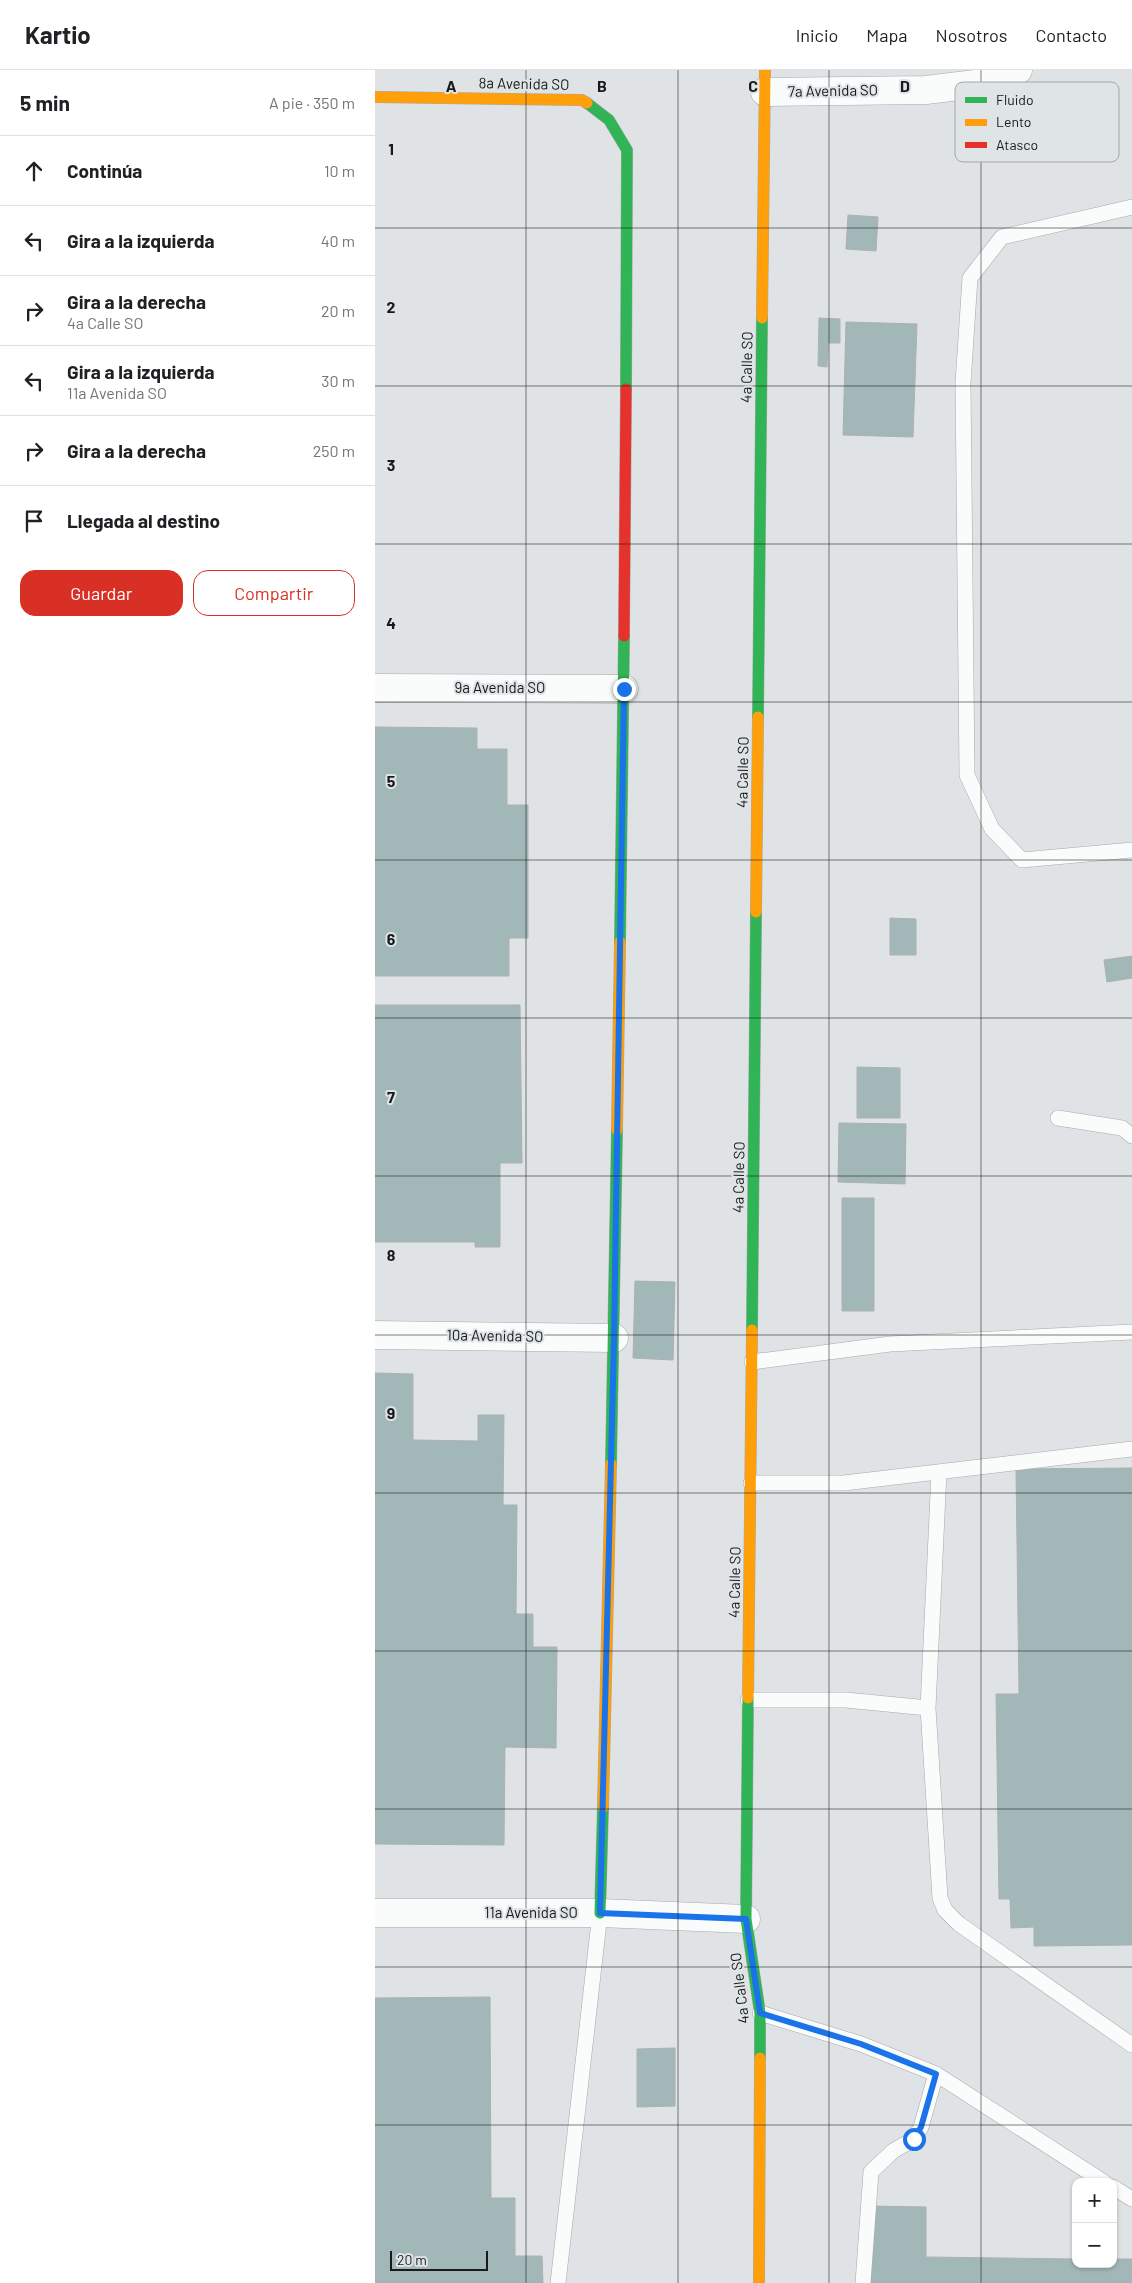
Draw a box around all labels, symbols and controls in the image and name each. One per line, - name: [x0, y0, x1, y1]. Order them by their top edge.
- text: Kartio: [25, 20, 91, 49]
- text: Inicio: [796, 24, 838, 46]
- text: Mapa: [866, 24, 908, 46]
- text: Nosotros: [936, 24, 1007, 46]
- text: Contacto: [1035, 24, 1107, 46]
- street label: 8a Avenida SO: [478, 73, 570, 93]
- text: A: [446, 76, 457, 95]
- text: B: [597, 76, 607, 95]
- text: C: [748, 76, 758, 95]
- text: D: [900, 76, 910, 95]
- street label: 7a Avenida SO: [788, 80, 878, 100]
- legend: [955, 82, 1119, 162]
- text: 5 min: [20, 90, 70, 115]
- text: Fluido: [996, 91, 1034, 108]
- text: A pie · 350 m: [269, 93, 355, 112]
- text: Lento: [996, 113, 1031, 130]
- text: Atasco: [996, 136, 1038, 153]
- text: 1: [388, 139, 394, 158]
- icon: ahead: [20, 157, 48, 185]
- text: Continúa: [67, 159, 142, 182]
- text: 10 m: [324, 161, 355, 180]
- icon: left: [20, 227, 48, 255]
- text: Gira a la izquierda: [67, 229, 215, 252]
- text: 40 m: [321, 231, 355, 250]
- text: Gira a la derecha: [67, 290, 206, 313]
- icon: right: [20, 297, 48, 325]
- text: 2: [387, 297, 396, 316]
- text: 20 m: [321, 301, 355, 320]
- text: 4a Calle SO: [67, 313, 143, 332]
- street label: 4a Calle SO: [736, 331, 756, 403]
- text: Gira a la izquierda: [67, 360, 215, 383]
- icon: left: [20, 367, 48, 395]
- text: 30 m: [321, 371, 355, 390]
- text: 11a Avenida SO: [67, 383, 167, 402]
- icon: right: [20, 437, 48, 465]
- text: Gira a la derecha: [67, 439, 206, 462]
- text: 250 m: [313, 441, 355, 460]
- text: 3: [387, 455, 395, 474]
- icon: arrive: [20, 507, 48, 535]
- text: Llegada al destino: [67, 509, 220, 532]
- button: Guardar: [20, 570, 183, 616]
- button: Compartir: [193, 570, 355, 616]
- text: 4: [386, 613, 396, 632]
- street label: 9a Avenida SO: [455, 678, 545, 696]
- route end: [613, 678, 636, 701]
- street label: 4a Calle SO: [732, 736, 752, 808]
- text: 5: [387, 771, 396, 790]
- text: 6: [387, 929, 396, 948]
- text: 7: [387, 1087, 395, 1106]
- street label: 4a Calle SO: [728, 1141, 748, 1213]
- text: 8: [387, 1245, 396, 1264]
- street label: 10a Avenida SO: [446, 1325, 544, 1345]
- text: 9: [387, 1403, 395, 1422]
- street label: 4a Calle SO: [724, 1546, 744, 1618]
- street label: 11a Avenida SO: [484, 1903, 578, 1921]
- street label: 4a Calle SO: [726, 1951, 752, 2025]
- route start: [903, 2128, 926, 2151]
- map controls: [1072, 2178, 1117, 2268]
- button: +: [1072, 2178, 1117, 2223]
- button: −: [1072, 2223, 1117, 2268]
- scale bar: [390, 2248, 487, 2271]
- text: 20 m: [397, 2251, 427, 2268]

